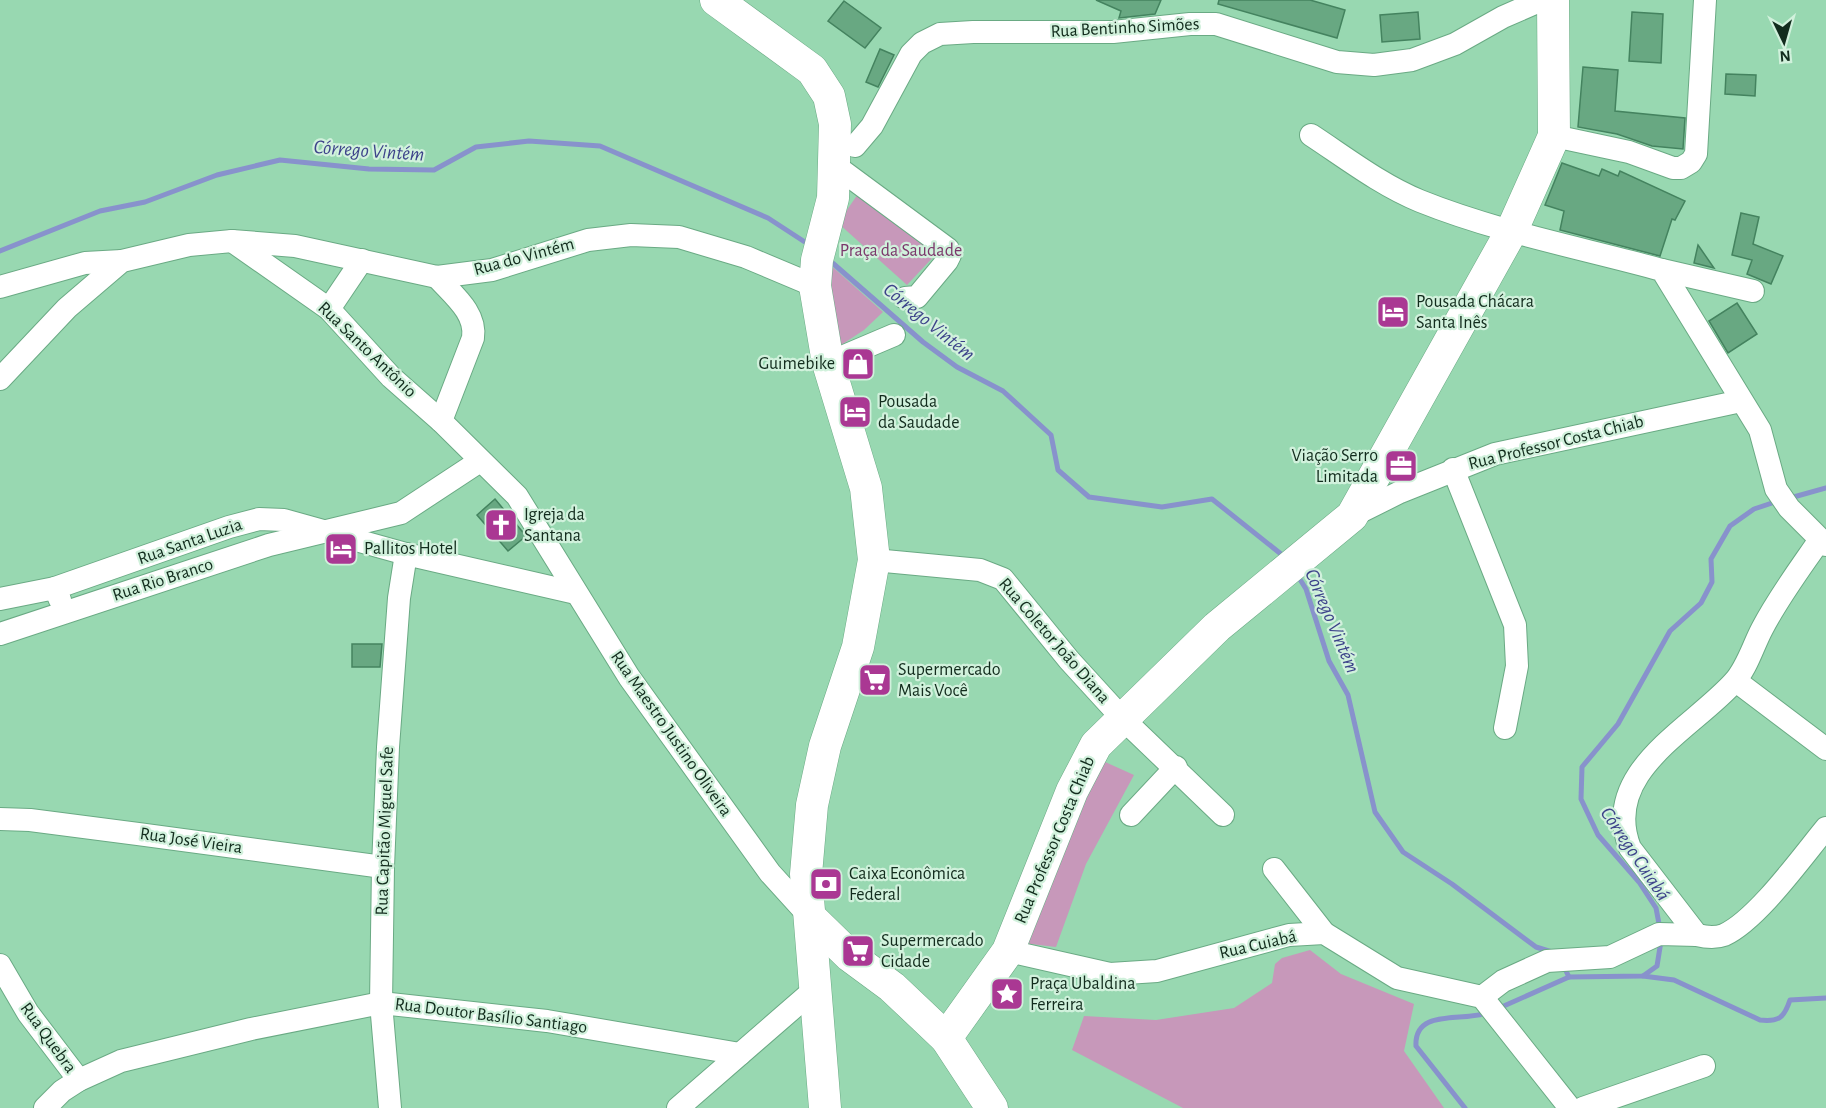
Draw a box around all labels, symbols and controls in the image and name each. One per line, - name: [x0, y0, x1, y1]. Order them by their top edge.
- north arrow: [1754, 12, 1814, 72]
- street label: Rua Bentinho Simões: [1050, 15, 1200, 41]
- text: N: [1779, 47, 1791, 64]
- water label: Córrego Vintém: [313, 137, 425, 165]
- street label: Rua do Vintém: [472, 235, 576, 279]
- park label: Praça da Saudade: [840, 242, 962, 260]
- water label: Córrego Vintém: [880, 279, 978, 365]
- place label: Pousada Chácara Santa Inês: [1416, 293, 1534, 332]
- hotel icon: Pousada Chácara Santa Inês: [1375, 294, 1411, 330]
- street label: Rua Santo Antônio: [314, 299, 420, 401]
- shop icon: Guimebike: [840, 346, 876, 382]
- place label: Guimebike: [759, 355, 835, 373]
- place label: Pousada da Saudade: [878, 393, 959, 432]
- hotel icon: Pousada da Saudade: [837, 394, 873, 430]
- street label: Rua Professor Costa Chiab: [1467, 413, 1645, 473]
- place label: Viação Serro Limitada: [1291, 447, 1378, 486]
- office icon: Viação Serro Limitada: [1383, 448, 1419, 484]
- place label: Igreja da Santana: [524, 506, 585, 545]
- church icon: Igreja da Santana: [483, 507, 519, 543]
- street label: Rua Santa Luzia: [135, 516, 245, 568]
- hotel icon: Pallitos Hotel: [323, 531, 359, 567]
- place label: Pallitos Hotel: [364, 540, 457, 558]
- street label: Rua Rio Branco: [110, 555, 216, 605]
- water label: Córrego Vintém: [1301, 566, 1363, 676]
- street label: Rua Coletor João Diana: [995, 575, 1113, 707]
- street label: Rua Maestro Justino Oliveira: [607, 648, 735, 820]
- place label: Supermercado Mais Você: [898, 661, 1001, 700]
- supermarket icon: Supermercado Mais Você: [857, 662, 893, 698]
- street label: Rua Capitão Miguel Safe: [373, 746, 397, 916]
- street label: Rua Professor Costa Chiab: [1012, 754, 1098, 926]
- water label: Córrego Cuiabá: [1596, 804, 1674, 904]
- street label: Rua José Vieira: [139, 825, 243, 857]
- place label: Caixa Econômica Federal: [849, 865, 965, 904]
- bank icon: Caixa Econômica Federal: [808, 866, 844, 902]
- street label: Rua Cuiabá: [1218, 927, 1298, 963]
- place label: Supermercado Cidade: [881, 932, 984, 971]
- supermarket icon: Supermercado Cidade: [840, 933, 876, 969]
- place label: Praça Ubaldina Ferreira: [1030, 975, 1136, 1014]
- place icon: Praça Ubaldina Ferreira: [989, 976, 1025, 1012]
- street label: Rua Doutor Basílio Santiago: [394, 995, 588, 1037]
- street label: Rua Quebra: [17, 1000, 79, 1076]

